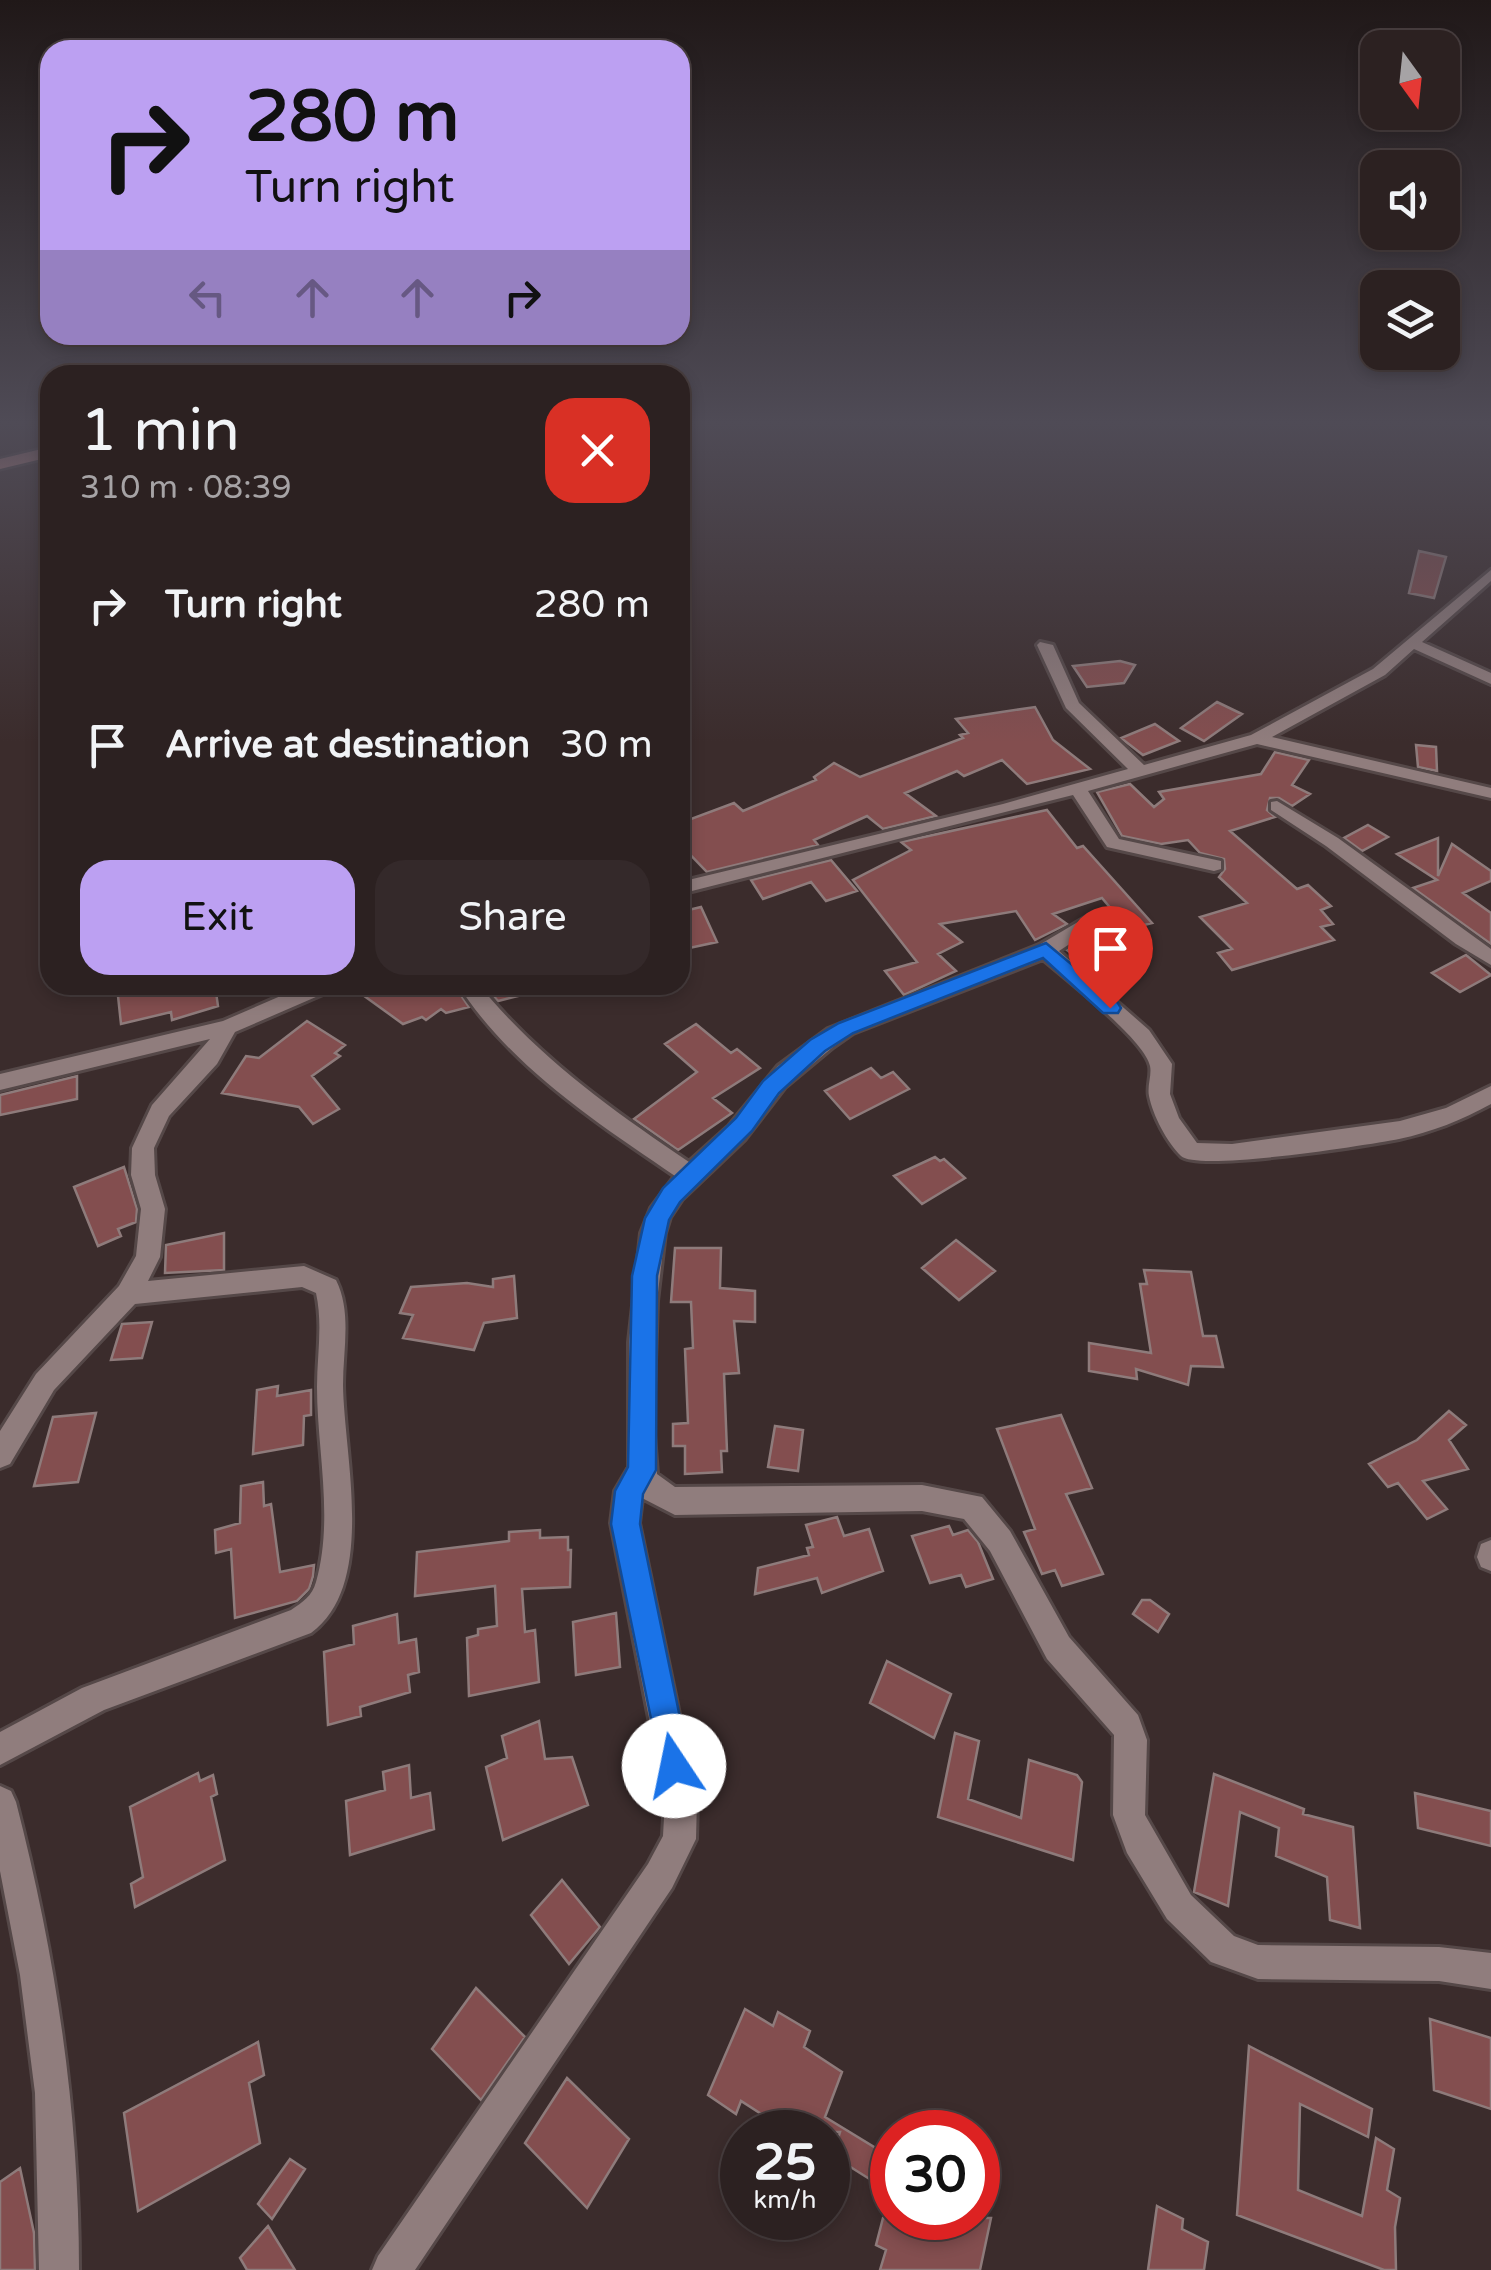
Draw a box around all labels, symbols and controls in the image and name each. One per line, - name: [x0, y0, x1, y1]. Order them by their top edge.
- north arrow: [1360, 30, 1460, 130]
- map controls: [1360, 30, 1460, 370]
- text: 280 m: [245, 76, 459, 160]
- icon: right: [80, 80, 210, 210]
- button: sound: [1360, 150, 1460, 250]
- text: Turn right: [245, 161, 454, 215]
- icon: left: [180, 270, 235, 325]
- icon: ahead: [285, 270, 340, 325]
- icon: ahead: [390, 270, 445, 325]
- icon: right: [495, 270, 550, 325]
- button: layers: [1360, 270, 1460, 370]
- text: 1 min: [80, 395, 240, 467]
- button: close: [545, 398, 650, 503]
- text: 310 m · 08:39: [80, 469, 292, 507]
- icon: right: [80, 578, 135, 633]
- text: Turn right: [165, 582, 342, 628]
- text: 280 m: [534, 582, 650, 628]
- icon: arrive: [80, 718, 135, 773]
- text: Arrive at destination: [165, 722, 530, 768]
- text: 30 m: [560, 722, 653, 768]
- button: Exit: [80, 860, 355, 975]
- button: Share: [375, 860, 650, 975]
- pin: [1068, 906, 1153, 1009]
- icon: arrive: [1083, 921, 1138, 976]
- position arrow: [622, 1714, 726, 1818]
- speed limit sign: 30: [870, 2110, 1000, 2240]
- text: 25: [754, 2133, 816, 2193]
- text: km/h: [754, 2185, 816, 2215]

